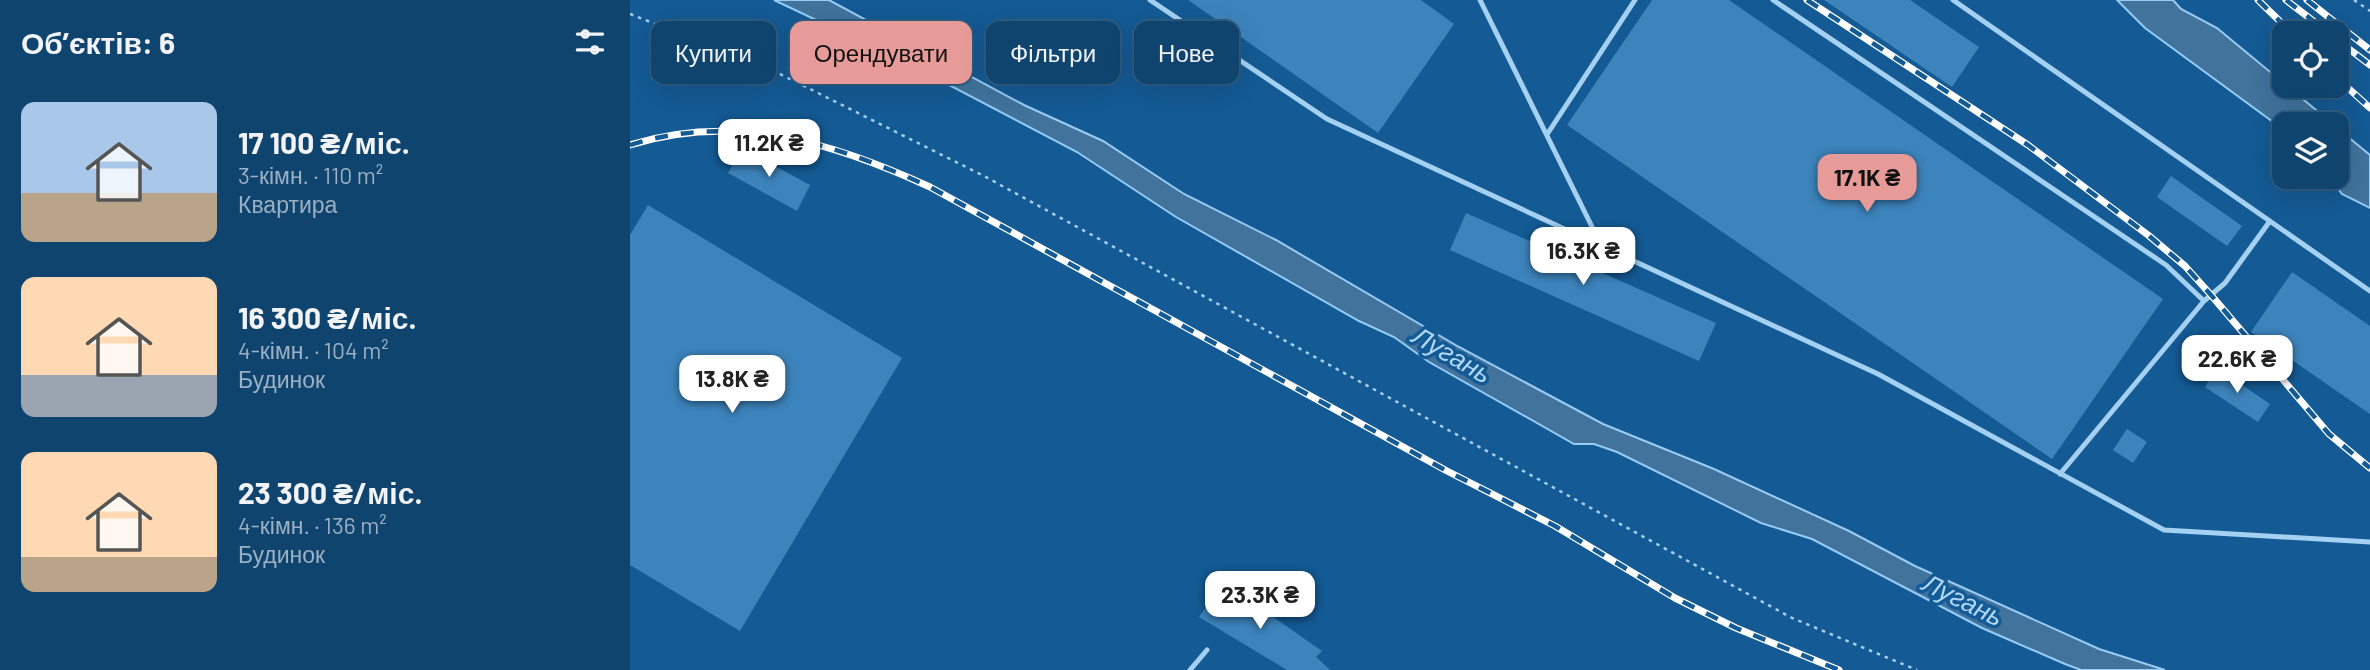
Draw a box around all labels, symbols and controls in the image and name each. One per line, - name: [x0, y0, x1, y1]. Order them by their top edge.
- chip: Купити: [651, 21, 776, 84]
- chip: Орендувати: [790, 21, 972, 84]
- chip: Фільтри: [986, 21, 1120, 84]
- chip: Нове: [1134, 21, 1239, 84]
- map controls: [2272, 21, 2349, 189]
- button: locate: [2272, 21, 2349, 98]
- icon: filters: [571, 23, 609, 61]
- text: Об’єктів: 6: [21, 24, 175, 60]
- button: layers: [2272, 112, 2349, 189]
- pin: 11.2K ₴: [704, 120, 834, 179]
- text: 17 100 ₴/міс.: [238, 124, 410, 160]
- text: 11.2K ₴: [734, 128, 804, 156]
- icon: home: [77, 130, 161, 214]
- pin: 17.1K ₴: [1802, 154, 1932, 214]
- text: 3-кімн. · 110 m²: [238, 161, 383, 189]
- text: 17.1K ₴: [1834, 163, 1900, 191]
- text: Квартира: [238, 190, 337, 218]
- pin: 16.3K ₴: [1518, 228, 1648, 287]
- text: 16.3K ₴: [1546, 236, 1620, 264]
- text: 16 300 ₴/міс.: [238, 299, 417, 335]
- icon: home: [77, 305, 161, 389]
- water label: Лугань: [1406, 318, 1498, 389]
- text: 4-кімн. · 104 m²: [238, 336, 389, 364]
- pin: 22.6K ₴: [2172, 336, 2302, 395]
- text: 22.6K ₴: [2198, 344, 2276, 372]
- pin: 13.8K ₴: [667, 356, 797, 415]
- text: 13.8K ₴: [695, 364, 769, 392]
- text: Будинок: [238, 365, 325, 393]
- text: 23 300 ₴/міс.: [238, 474, 423, 510]
- icon: home: [77, 480, 161, 564]
- text: 4-кімн. · 136 m²: [238, 511, 387, 539]
- text: Будинок: [238, 540, 325, 568]
- water label: Лугань: [1917, 565, 2009, 631]
- pin: 23.3K ₴: [1195, 572, 1325, 631]
- text: 23.3K ₴: [1221, 580, 1299, 608]

